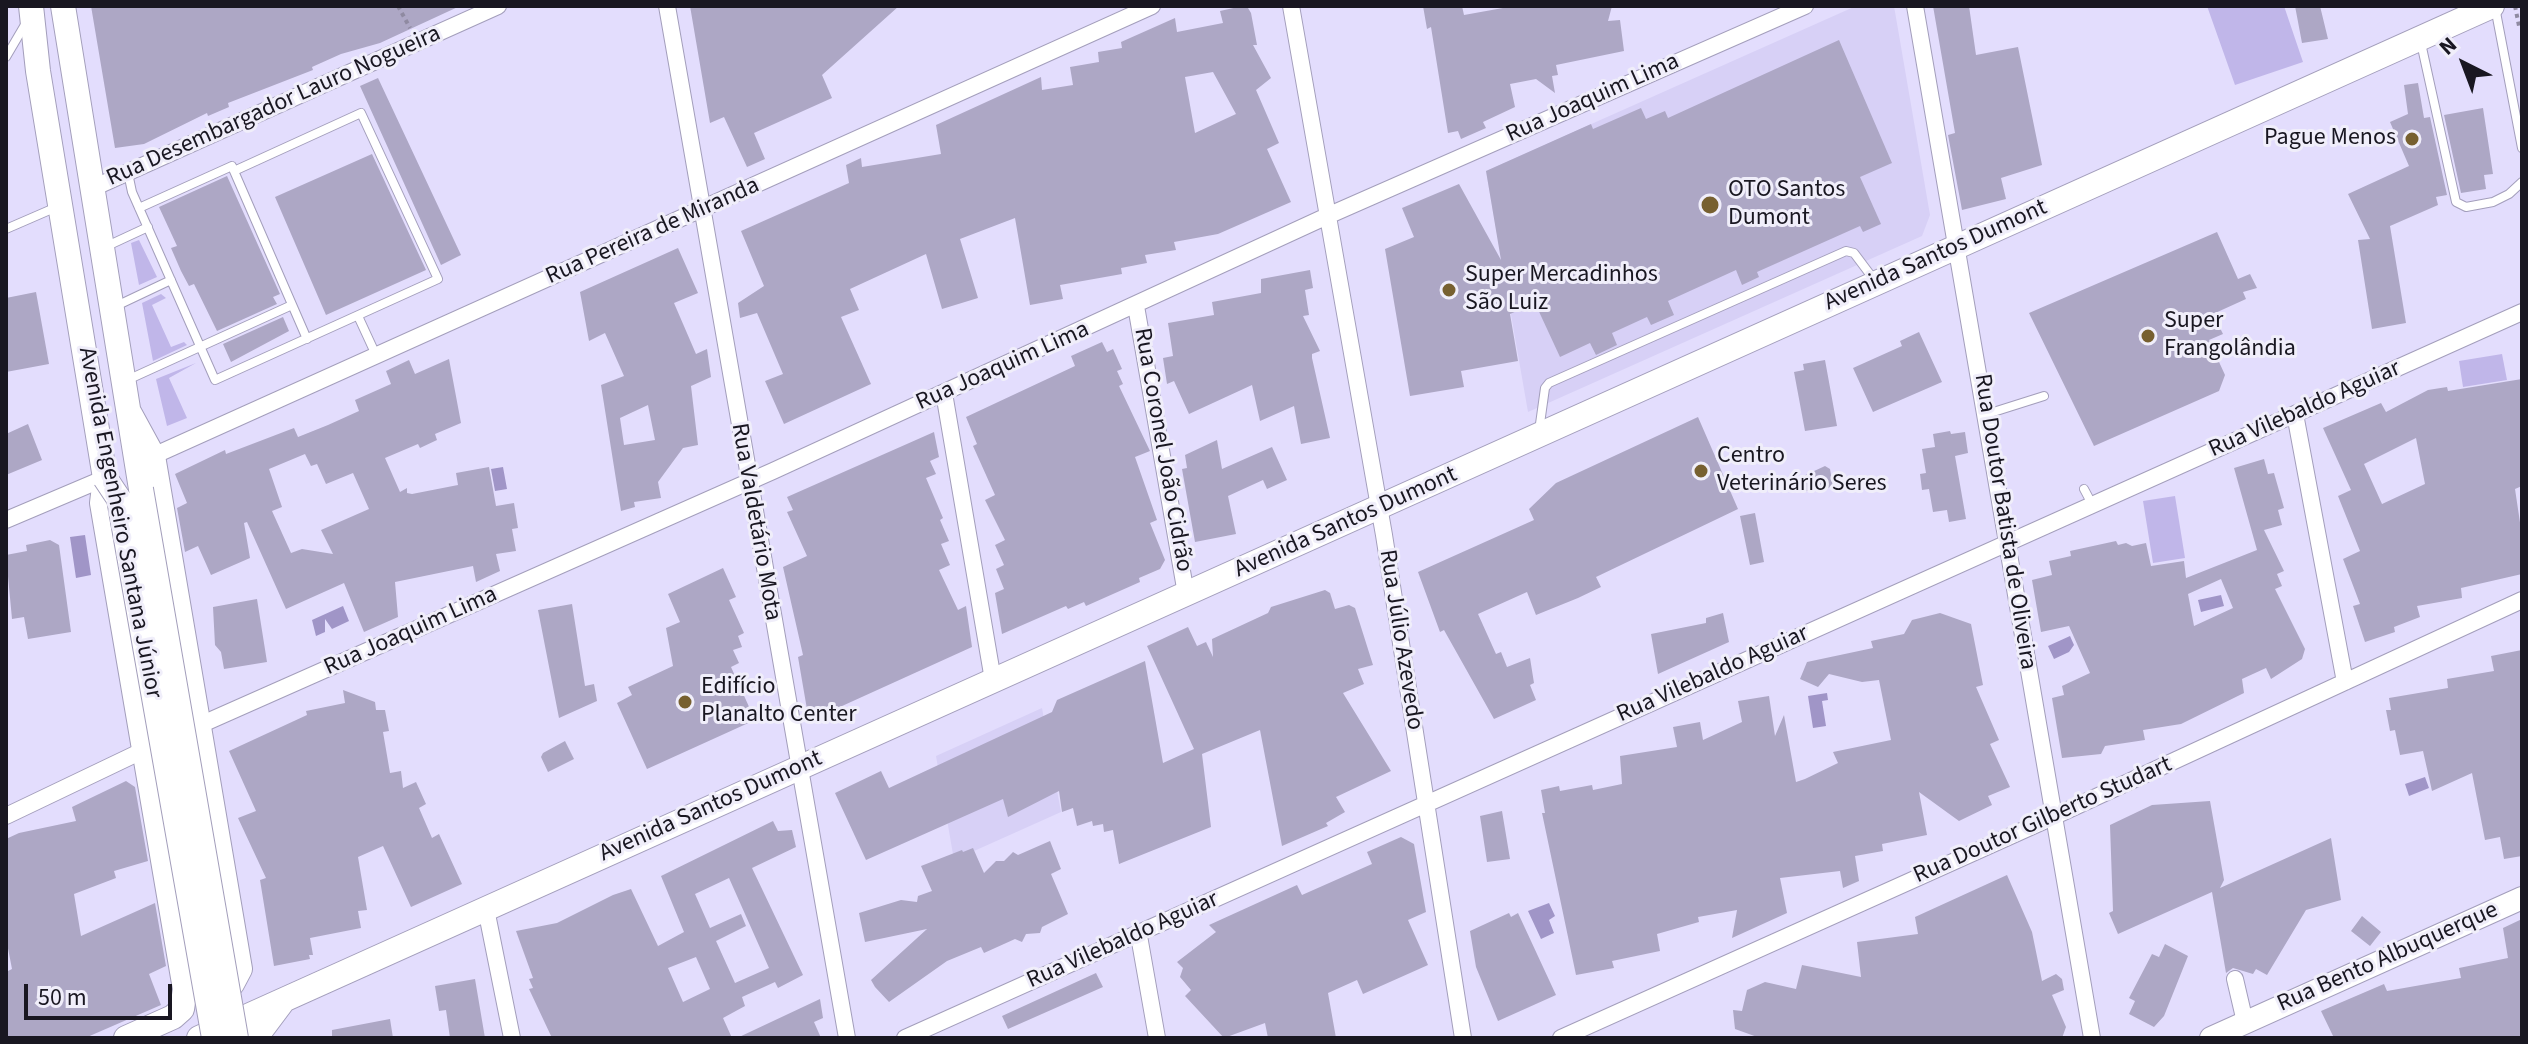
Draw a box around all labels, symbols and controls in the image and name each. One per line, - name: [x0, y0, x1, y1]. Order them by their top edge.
- street label: Rua Desembargador Lauro Nogueira: [103, 20, 445, 194]
- north arrow: [2424, 24, 2504, 104]
- text: N: [2432, 29, 2464, 63]
- street label: Rua Joaquim Lima: [1502, 48, 1684, 150]
- place label: Pague Menos: [2264, 125, 2396, 153]
- marker: Pague Menos: [2403, 130, 2421, 148]
- street label: Rua Pereira de Miranda: [542, 172, 764, 292]
- place label: OTO Santos Dumont: [1728, 177, 1845, 233]
- marker: OTO Santos Dumont: [1699, 194, 1721, 216]
- street label: Avenida Santos Dumont: [1820, 194, 2052, 318]
- place label: Super Mercadinhos São Luiz: [1465, 262, 1658, 318]
- marker: Super Mercadinhos São Luiz: [1440, 281, 1458, 299]
- place label: Super Frangolândia: [2164, 308, 2296, 364]
- street label: Rua Joaquim Lima: [912, 316, 1094, 418]
- street label: Rua Coronel João Cidrão: [1126, 326, 1198, 574]
- marker: Super Frangolândia: [2139, 327, 2157, 345]
- street label: Avenida Engenheiro Santana Júnior: [71, 345, 167, 701]
- street label: Rua Vilebaldo Aguiar: [2205, 355, 2405, 465]
- street label: Rua Doutor Batista de Oliveira: [1966, 372, 2042, 672]
- street label: Rua Valdetário Mota: [723, 421, 787, 623]
- place label: Centro Veterinário Seres: [1717, 443, 1887, 499]
- street label: Avenida Santos Dumont: [1230, 461, 1462, 585]
- marker: Centro Veterinário Seres: [1692, 462, 1710, 480]
- street label: Rua Júlio Azevedo: [1372, 548, 1428, 732]
- street label: Rua Joaquim Lima: [320, 581, 502, 683]
- street label: Rua Vilebaldo Aguiar: [1613, 620, 1813, 730]
- place label: Edifício Planalto Center: [701, 674, 856, 730]
- marker: Edifício Planalto Center: [676, 693, 694, 711]
- street label: Avenida Santos Dumont: [595, 745, 827, 869]
- street label: Rua Doutor Gilberto Studart: [1909, 751, 2177, 891]
- street label: Rua Vilebaldo Aguiar: [1023, 886, 1223, 996]
- street label: Rua Bento Albuquerque: [2273, 896, 2503, 1020]
- scale bar: [28, 968, 176, 1018]
- text: 50 m: [38, 980, 87, 1015]

